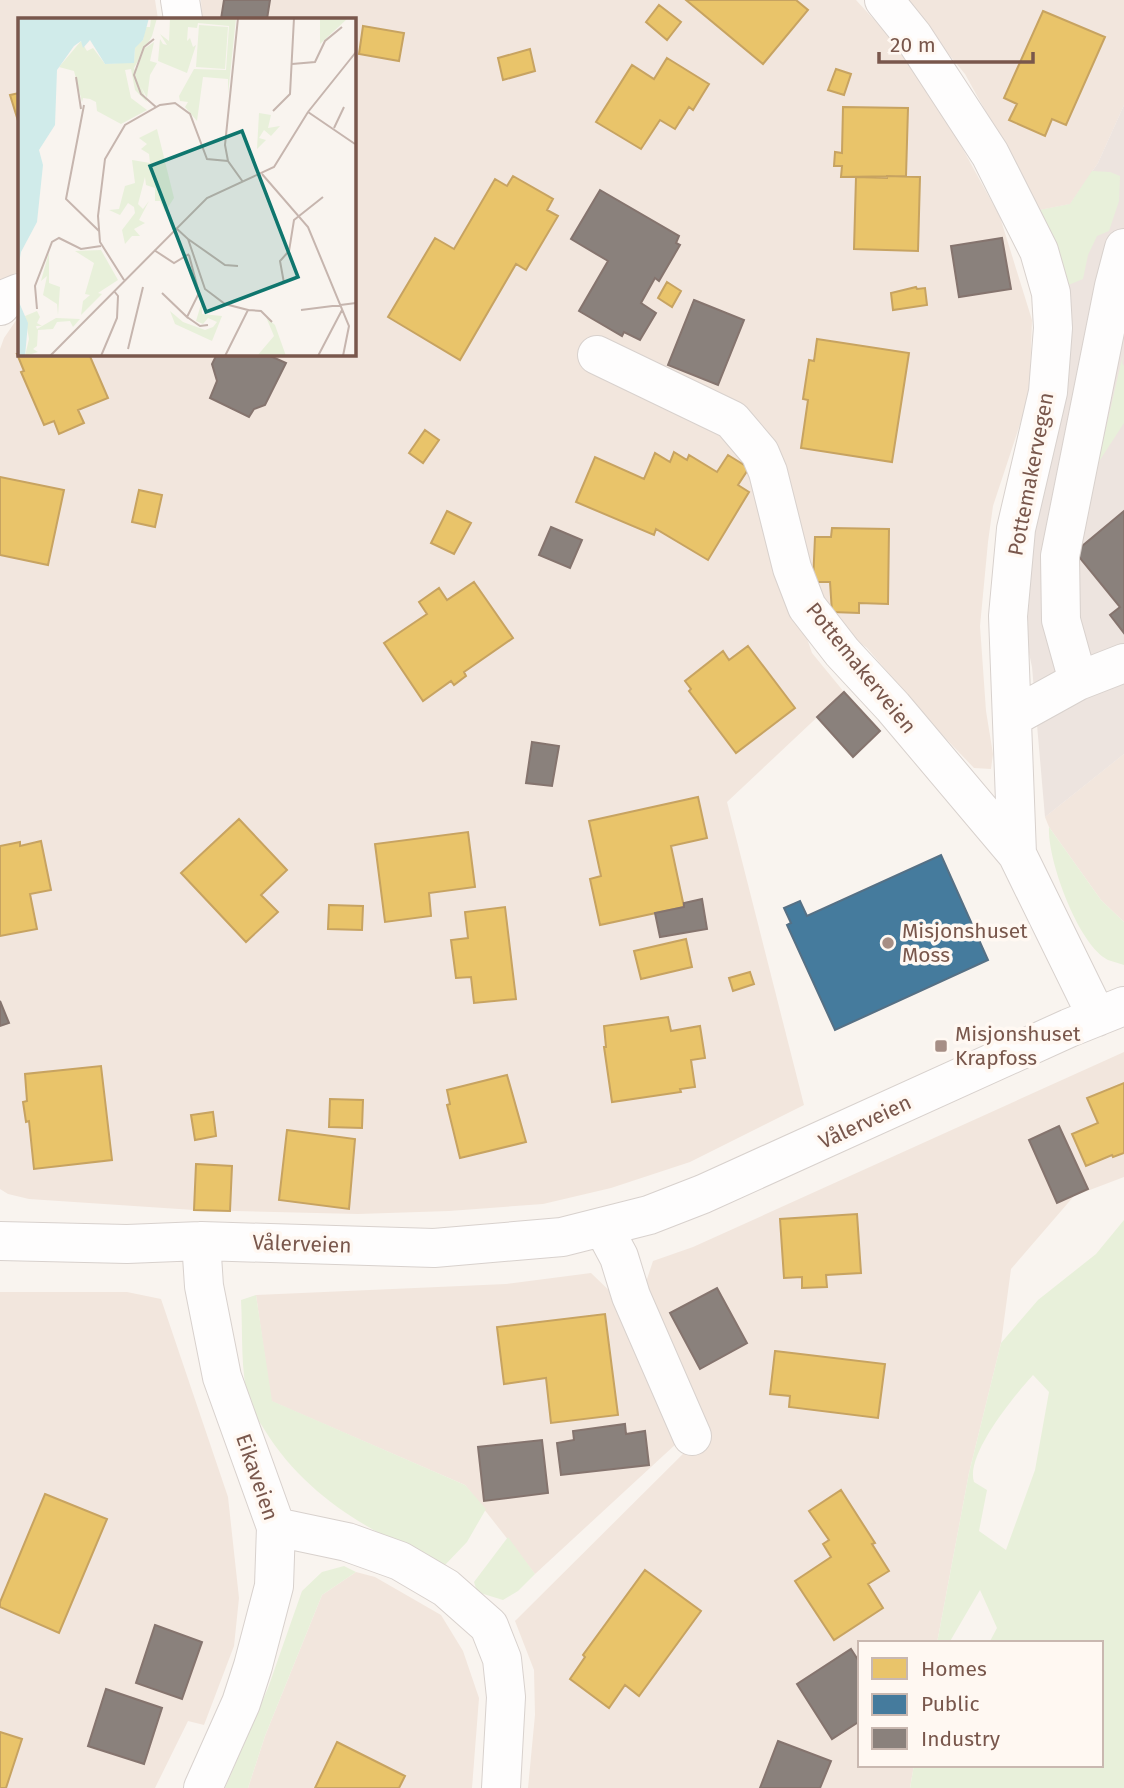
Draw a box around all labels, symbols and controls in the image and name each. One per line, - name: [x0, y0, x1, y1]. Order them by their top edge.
- inset map: [18, 18, 355, 355]
- scale bar: [879, 21, 1033, 65]
- text: 20 m: [890, 32, 936, 58]
- street label: Pottemakervegen: [1002, 390, 1060, 558]
- street label: Pottemakerveien: [800, 597, 922, 739]
- place label: Misjonshuset Moss: [902, 918, 1028, 968]
- marker: Misjonshuset Moss: [880, 935, 896, 951]
- place label: Misjonshuset Krapfoss: [955, 1021, 1081, 1071]
- marker: Misjonshuset Krapfoss: [933, 1038, 949, 1054]
- street label: Vålerveien: [815, 1089, 915, 1155]
- street label: Vålerveien: [252, 1229, 352, 1259]
- street label: Eikaveien: [230, 1430, 284, 1524]
- legend: [858, 1641, 1103, 1767]
- text: Homes: [921, 1656, 987, 1682]
- text: Public: [921, 1691, 979, 1717]
- text: Industry: [921, 1726, 1001, 1752]

